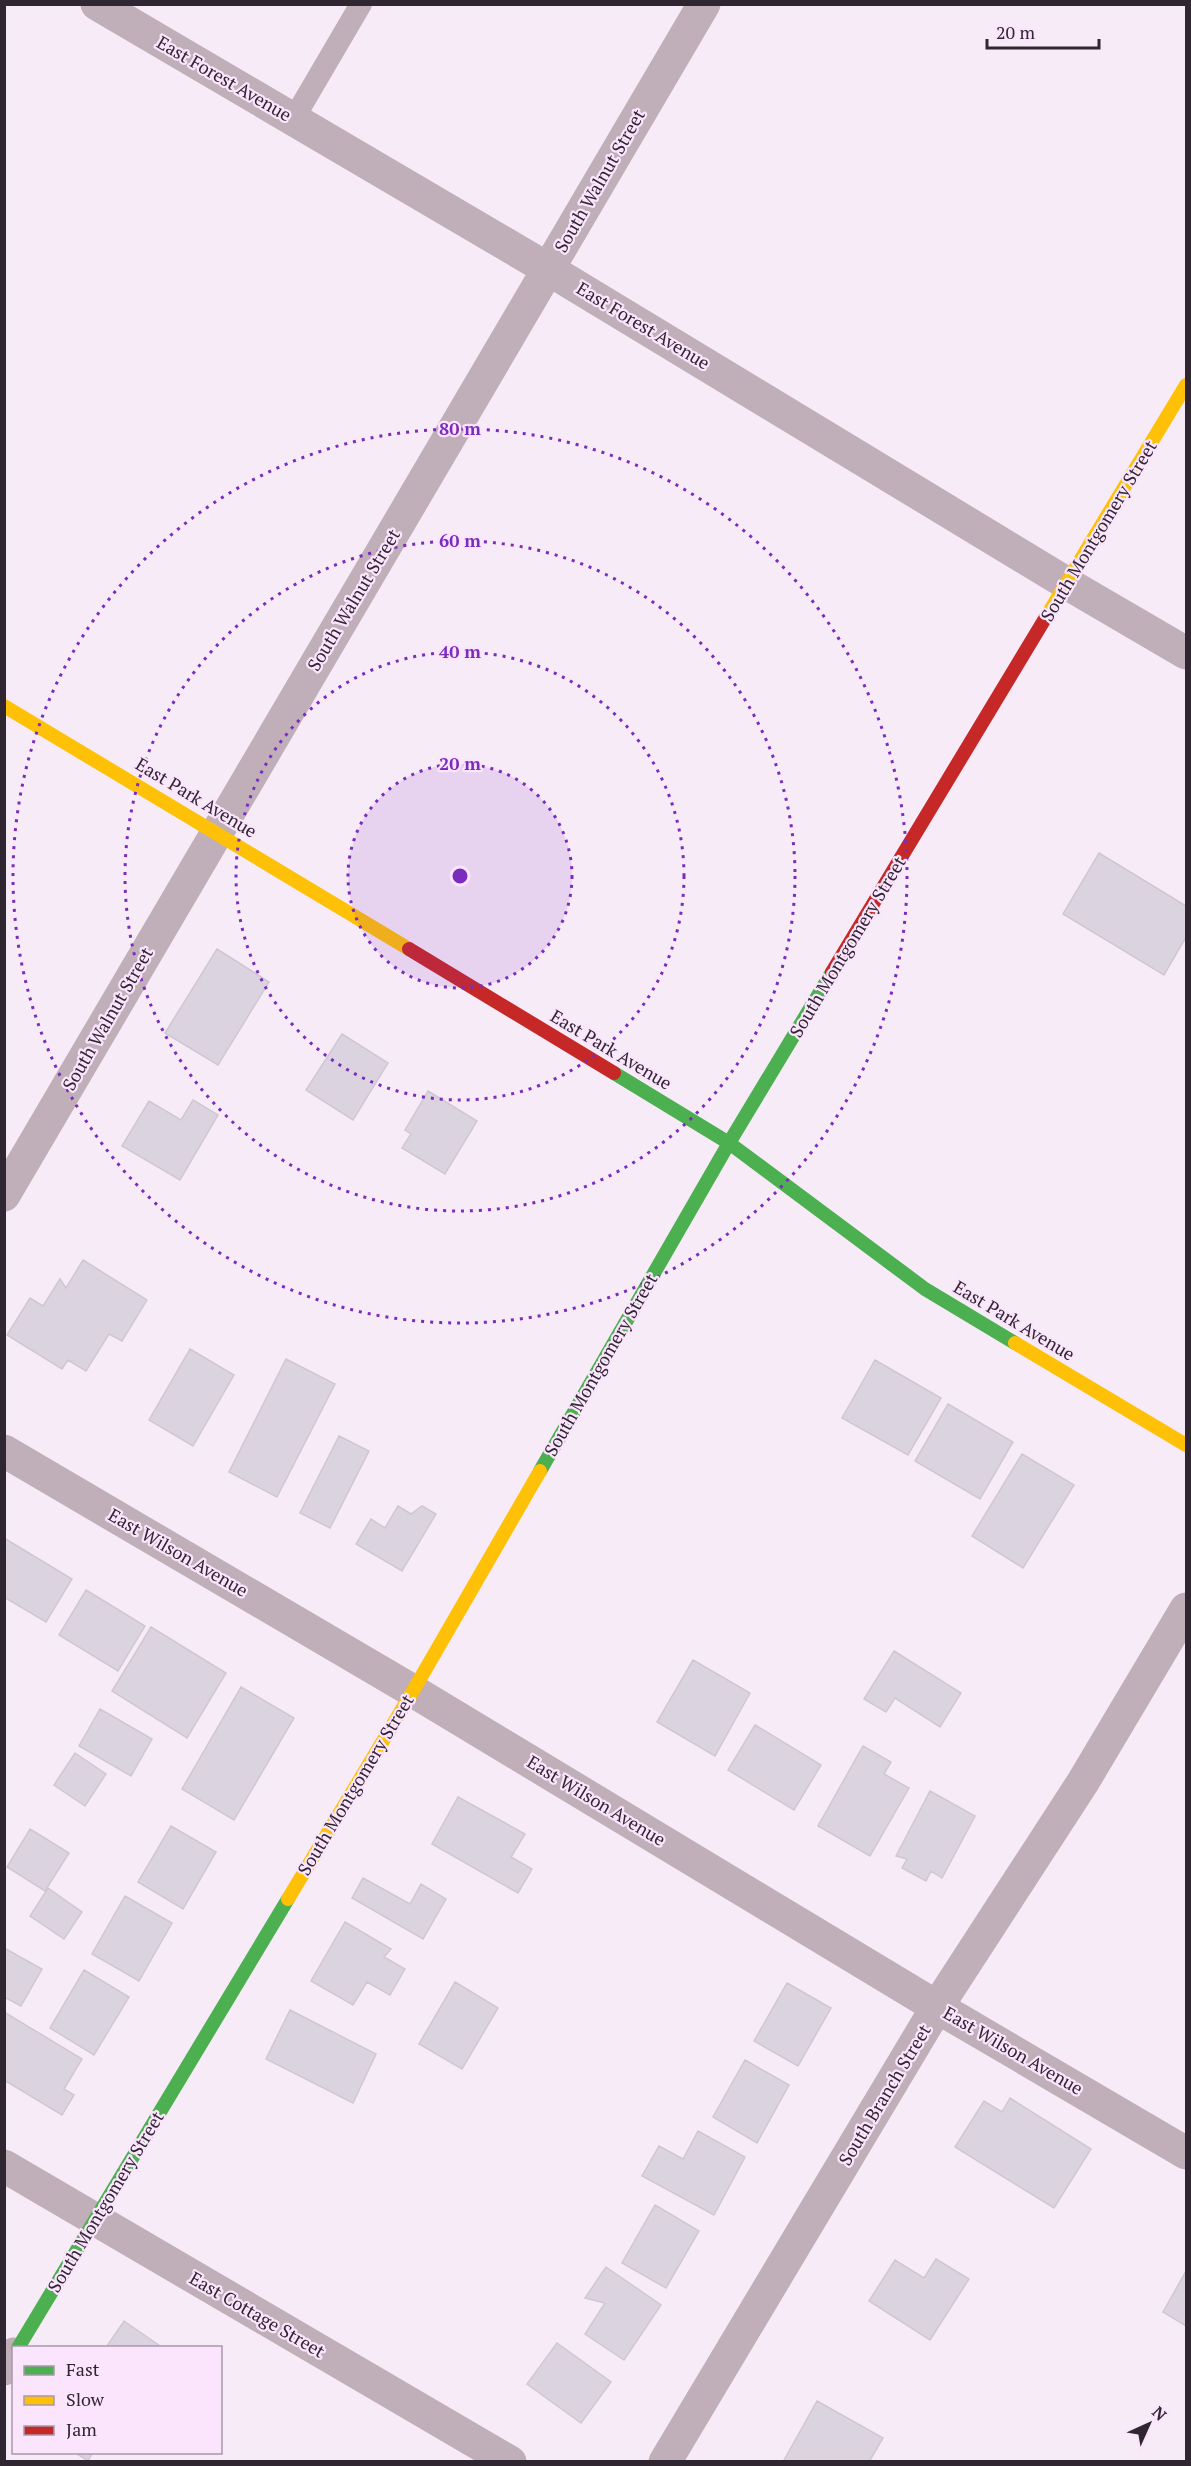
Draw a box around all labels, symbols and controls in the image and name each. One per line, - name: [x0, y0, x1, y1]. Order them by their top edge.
- scale bar: [987, 12, 1100, 50]
- text: 20 m: [996, 20, 1036, 44]
- street label: East Forest Avenue: [153, 30, 296, 126]
- street label: South Walnut Street: [548, 104, 650, 257]
- street label: East Forest Avenue: [572, 276, 715, 374]
- text: 80 m: [439, 416, 481, 440]
- street label: South Montgomery Street: [1034, 435, 1162, 625]
- street label: South Walnut Street: [301, 524, 405, 675]
- text: 60 m: [439, 528, 481, 552]
- text: 40 m: [439, 639, 481, 663]
- street label: East Park Avenue: [131, 751, 262, 843]
- text: 20 m: [439, 751, 481, 775]
- street label: South Montgomery Street: [783, 851, 911, 1041]
- centre of rings: [450, 866, 470, 886]
- street label: South Walnut Street: [56, 942, 158, 1095]
- street label: East Park Avenue: [546, 1003, 677, 1095]
- street label: South Montgomery Street: [538, 1269, 662, 1460]
- street label: East Park Avenue: [949, 1274, 1080, 1366]
- street label: East Wilson Avenue: [104, 1502, 253, 1602]
- street label: South Montgomery Street: [291, 1689, 419, 1879]
- street label: East Wilson Avenue: [523, 1749, 670, 1851]
- street label: East Wilson Avenue: [939, 2000, 1088, 2100]
- street label: South Branch Street: [832, 2019, 936, 2170]
- street label: South Montgomery Street: [41, 2106, 169, 2296]
- street label: East Cottage Street: [185, 2266, 330, 2363]
- legend: [12, 2346, 222, 2454]
- text: Fast: [66, 2357, 100, 2381]
- text: Slow: [66, 2387, 105, 2411]
- north arrow: [1119, 2394, 1179, 2454]
- text: N: [1148, 2401, 1172, 2425]
- text: Jam: [66, 2417, 97, 2441]

